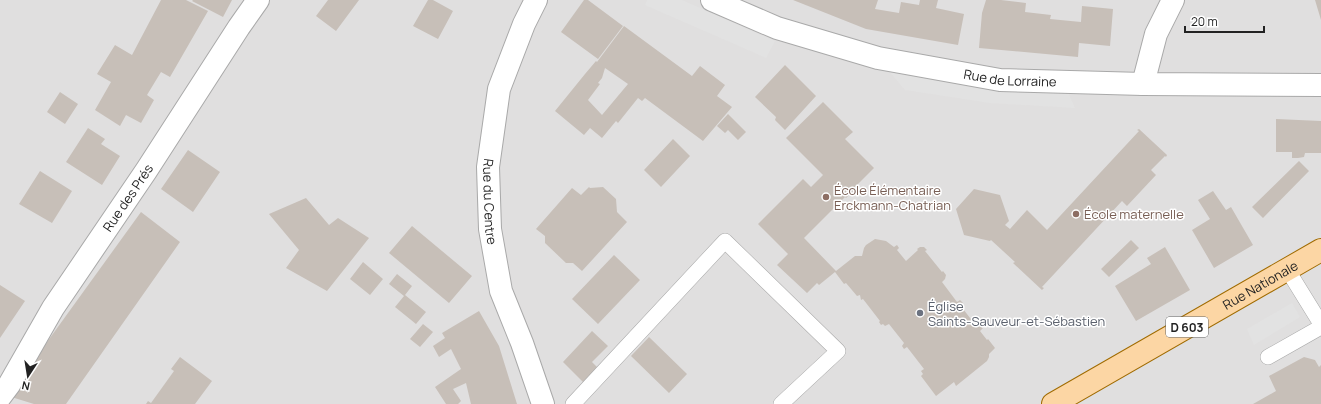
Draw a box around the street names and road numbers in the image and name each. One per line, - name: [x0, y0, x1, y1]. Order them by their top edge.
- street label: Rue de Lorraine: [962, 65, 1057, 91]
- street label: Rue du Centre: [479, 158, 502, 246]
- street label: Rue des Prés: [99, 160, 157, 235]
- street label: Rue Nationale: [1219, 256, 1301, 314]
- road number: D 603: [1166, 317, 1208, 337]

